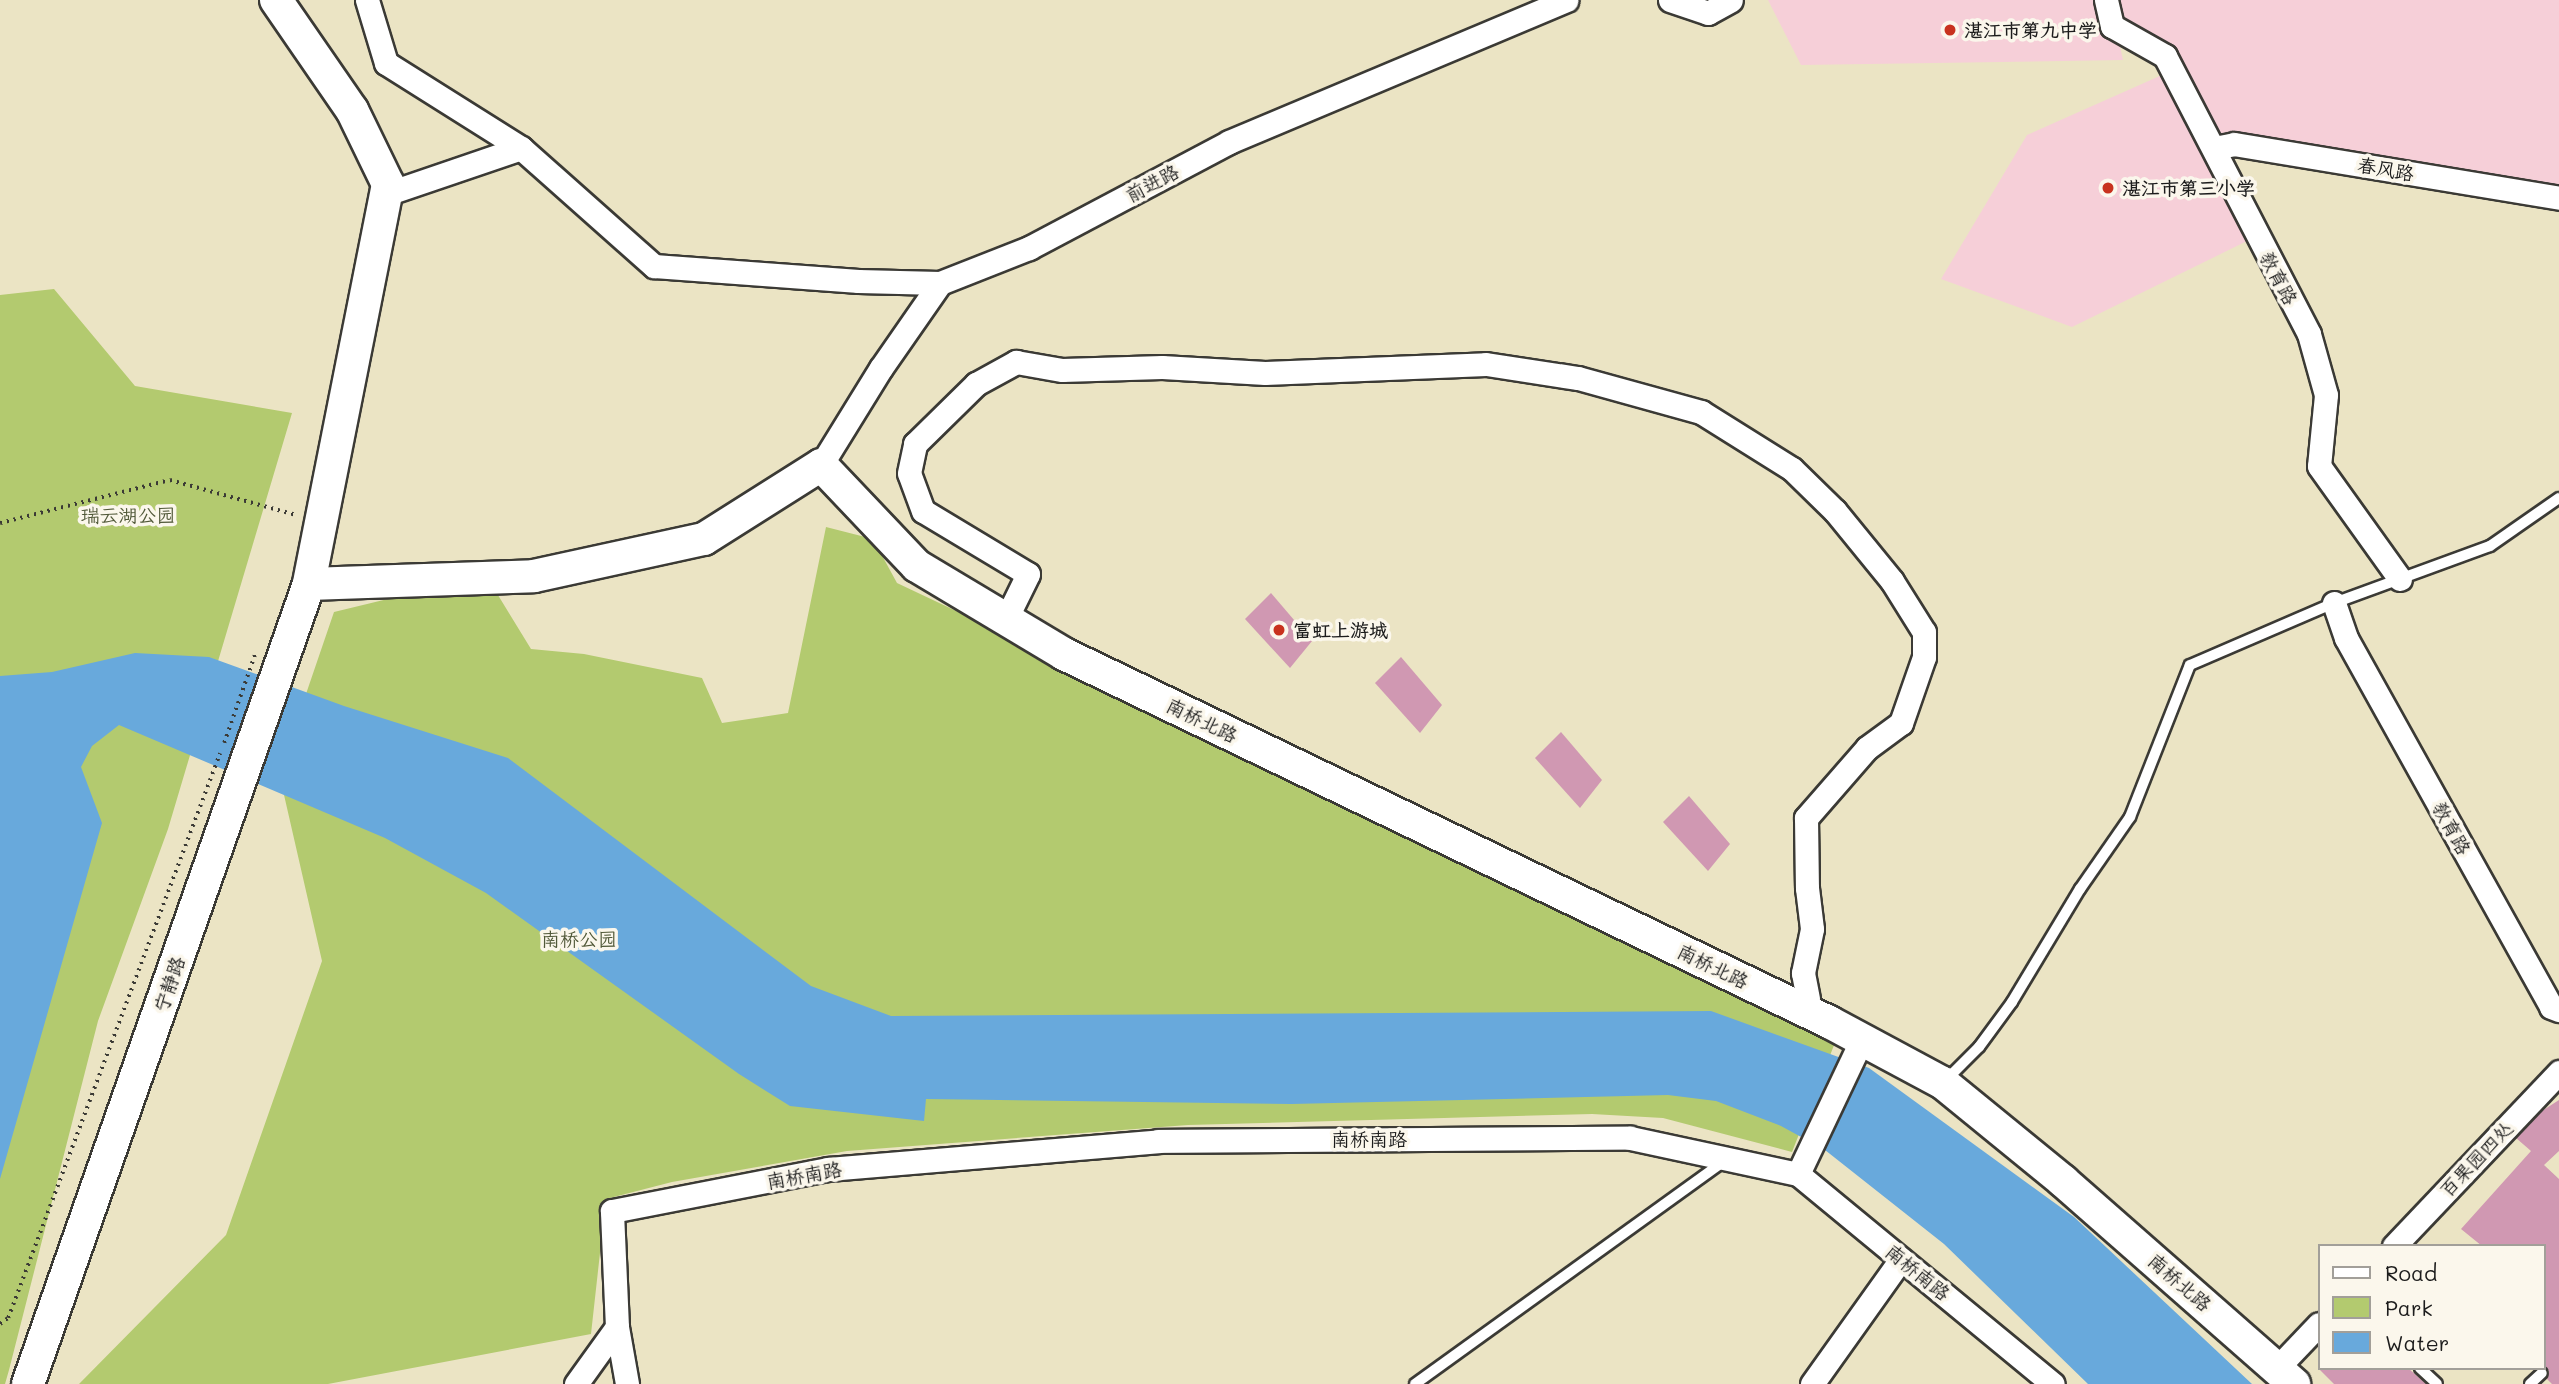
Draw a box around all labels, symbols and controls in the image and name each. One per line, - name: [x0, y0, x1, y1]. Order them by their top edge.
- place label: 湛江市第九中学: [1964, 19, 2097, 41]
- marker: 湛江市第九中学: [1942, 22, 1958, 38]
- street label: 春风路: [2356, 153, 2416, 185]
- street label: 前进路: [1121, 160, 1183, 206]
- place label: 湛江市第三小学: [2122, 177, 2255, 199]
- marker: 湛江市第三小学: [2100, 180, 2116, 196]
- street label: 教育路: [2256, 247, 2302, 309]
- park label: 瑞云湖公园: [81, 504, 175, 526]
- place label: 富虹上游城: [1293, 619, 1388, 641]
- marker: 富虹上游城: [1271, 622, 1287, 638]
- street label: 南桥北路: [1163, 693, 1241, 747]
- street label: 教育路: [2428, 798, 2476, 858]
- park label: 南桥公园: [541, 928, 617, 950]
- street label: 南桥北路: [1674, 939, 1752, 993]
- street label: 宁静路: [149, 953, 189, 1015]
- street label: 百果园四处: [2435, 1117, 2517, 1201]
- street label: 南桥南路: [1331, 1128, 1407, 1150]
- street label: 南桥南路: [765, 1157, 843, 1193]
- street label: 南桥南路: [1881, 1239, 1955, 1305]
- legend: [2318, 1244, 2545, 1370]
- street label: 南桥北路: [2144, 1248, 2216, 1316]
- text: Road: [2385, 1259, 2437, 1286]
- text: Park: [2385, 1294, 2433, 1321]
- text: Water: [2385, 1329, 2449, 1356]

